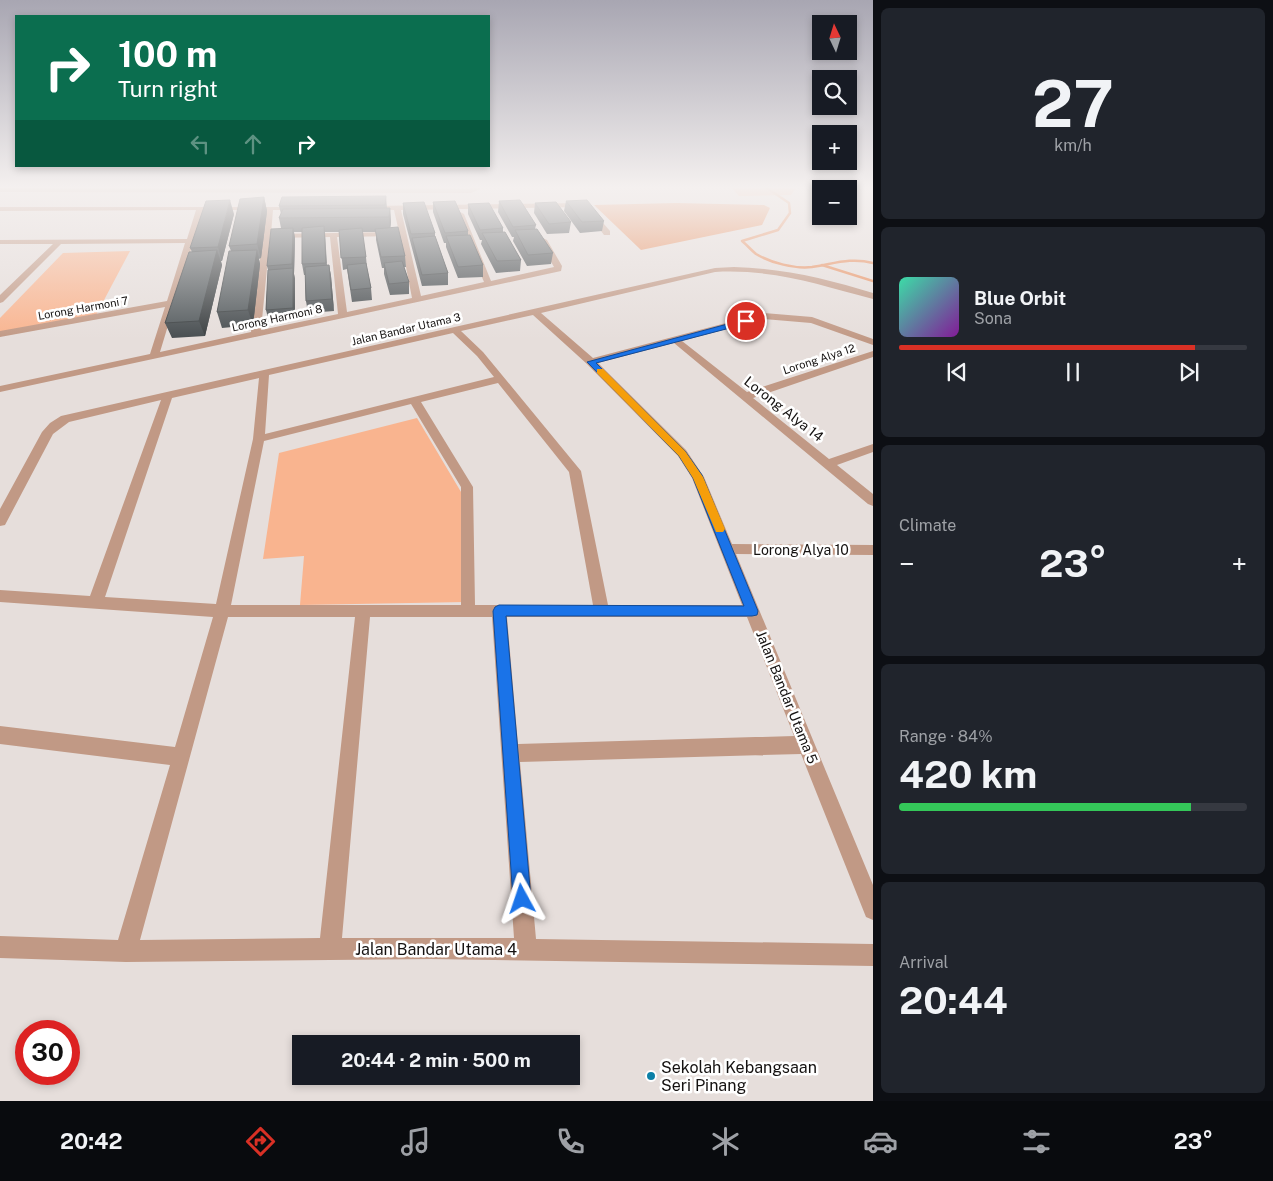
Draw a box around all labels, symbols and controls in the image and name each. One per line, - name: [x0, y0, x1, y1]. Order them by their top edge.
- north arrow: [812, 15, 858, 60]
- map controls: [812, 15, 857, 225]
- text: 100 m: [118, 34, 217, 75]
- icon: right: [35, 35, 100, 100]
- text: 27: [1032, 65, 1114, 142]
- button: search: [812, 70, 857, 115]
- text: Turn right: [118, 76, 218, 102]
- button: +: [812, 125, 857, 170]
- icon: left: [186, 130, 214, 158]
- icon: ahead: [239, 130, 267, 158]
- icon: right: [292, 130, 320, 158]
- text: km/h: [1054, 136, 1092, 155]
- button: −: [812, 180, 857, 225]
- text: Blue Orbit: [974, 287, 1066, 309]
- street label: Lorong Harmoni 7: [37, 294, 129, 322]
- pin: [725, 300, 767, 342]
- street label: Lorong Harmoni 8: [231, 303, 323, 333]
- icon: arrive: [732, 307, 760, 335]
- text: Sona: [974, 309, 1012, 328]
- street label: Jalan Bandar Utama 3: [350, 311, 462, 347]
- street label: Lorong Alya 12: [781, 342, 857, 376]
- icon: previous: [943, 358, 971, 386]
- icon: pause: [1059, 358, 1087, 386]
- icon: next: [1175, 358, 1203, 386]
- street label: Lorong Alya 14: [741, 373, 827, 445]
- text: Climate: [899, 516, 956, 535]
- text: 23°: [1039, 541, 1107, 586]
- street label: Lorong Alya 10: [753, 542, 849, 558]
- text: −: [899, 547, 915, 580]
- text: +: [1231, 547, 1247, 580]
- street label: Jalan Bandar Utama 5: [753, 628, 821, 766]
- text: Range · 84%: [899, 727, 993, 746]
- text: 420 km: [899, 752, 1037, 797]
- position arrow: [495, 872, 547, 924]
- street label: Jalan Bandar Utama 4: [355, 940, 517, 959]
- text: Arrival: [899, 953, 948, 972]
- text: 20:44: [899, 978, 1008, 1023]
- speed limit sign: 30: [15, 1020, 80, 1085]
- text: 20:44 · 2 min · 500 m: [341, 1049, 531, 1071]
- place label: Sekolah Kebangsaan Seri Pinang: [661, 1058, 817, 1095]
- marker: Sekolah Kebangsaan Seri Pinang: [645, 1070, 657, 1082]
- icon: directions: [243, 1124, 278, 1159]
- icon: music: [398, 1124, 433, 1159]
- icon: phone: [553, 1124, 588, 1159]
- icon: climate: [708, 1124, 743, 1159]
- icon: car: [863, 1124, 898, 1159]
- icon: filters: [1019, 1124, 1054, 1159]
- text: 20:42: [60, 1128, 123, 1154]
- text: 23°: [1174, 1128, 1213, 1154]

